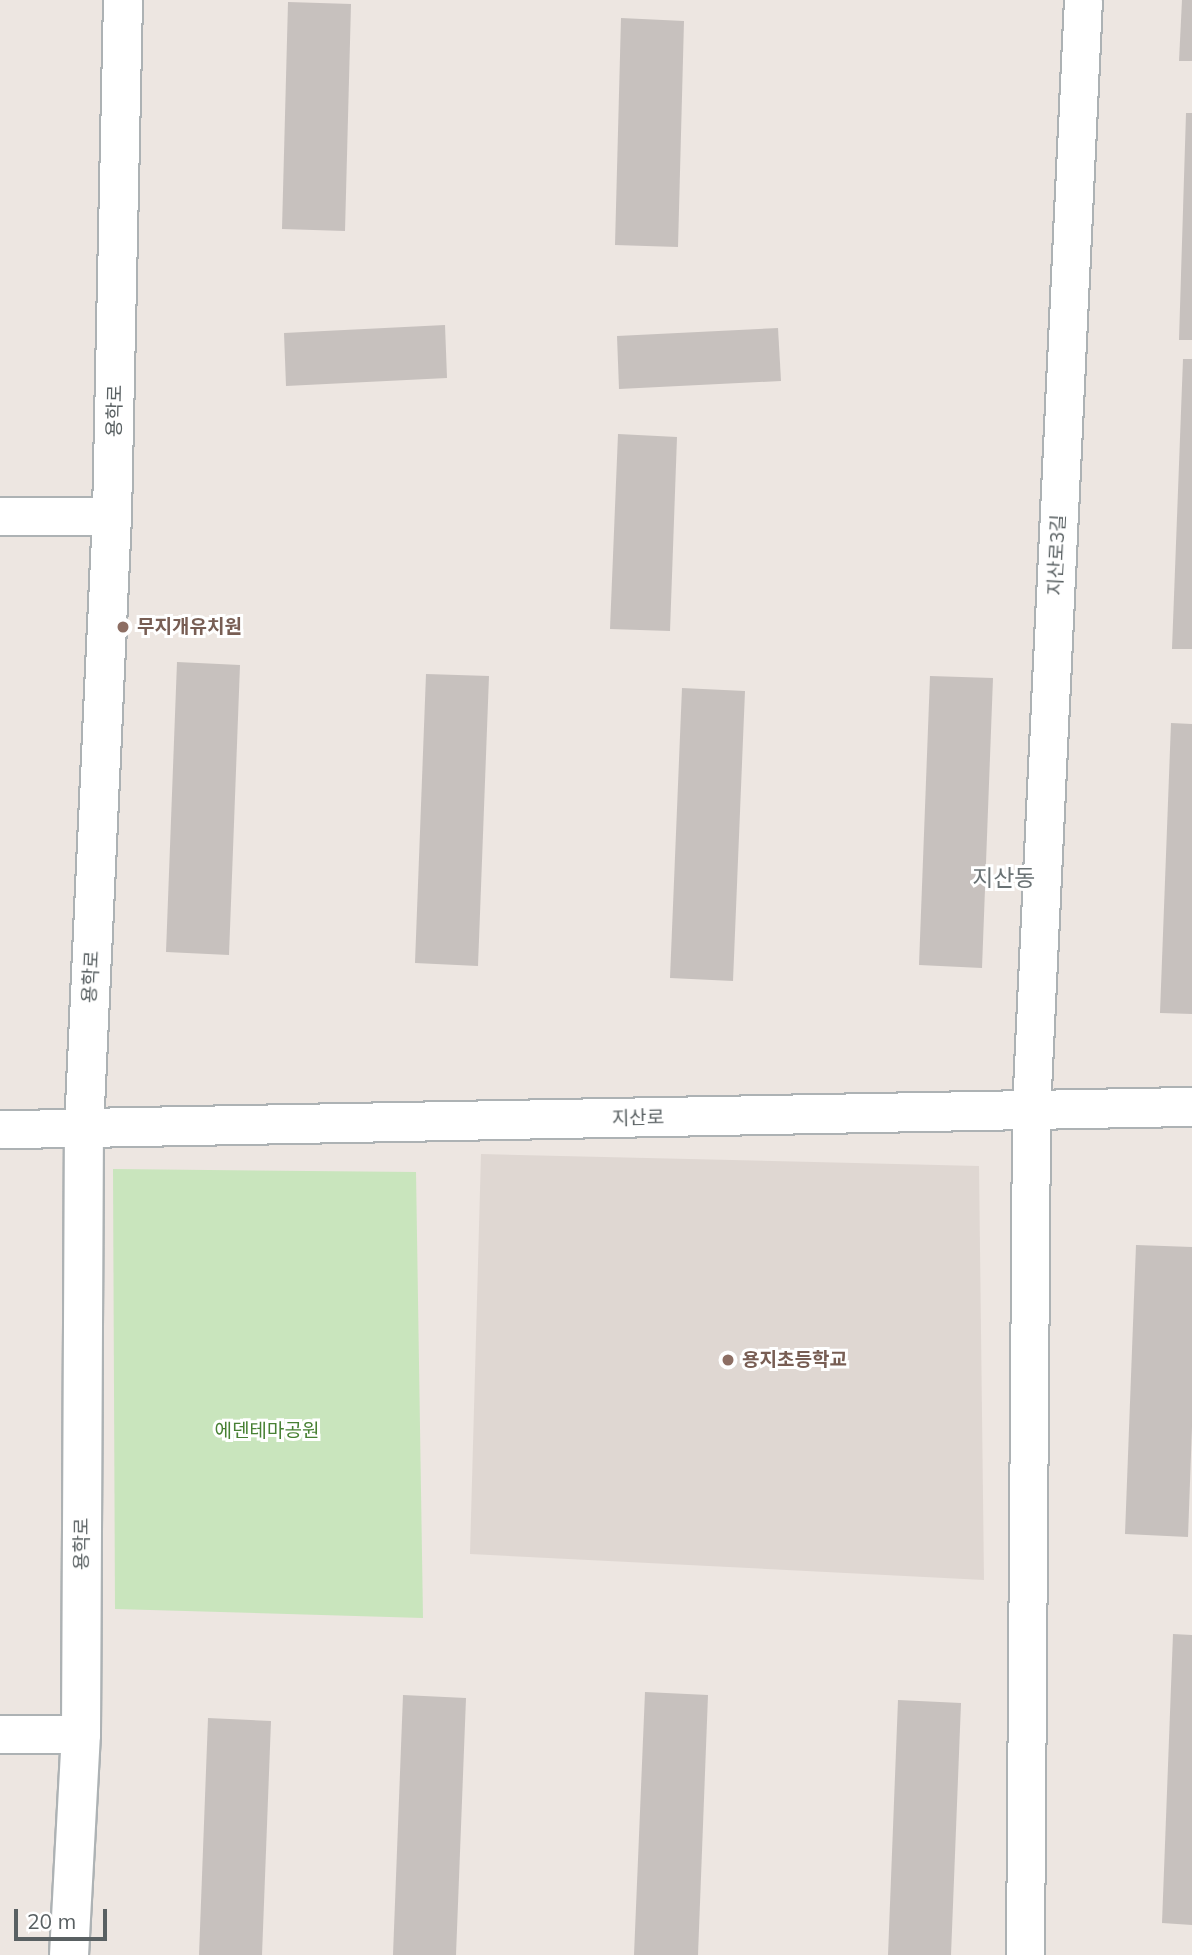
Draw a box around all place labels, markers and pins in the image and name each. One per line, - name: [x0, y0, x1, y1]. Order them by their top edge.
- place label: 무지개유치원: [137, 616, 242, 638]
- marker: 무지개유치원: [115, 619, 131, 635]
- place label: 용지초등학교: [742, 1349, 847, 1371]
- marker: 용지초등학교: [720, 1352, 736, 1368]

